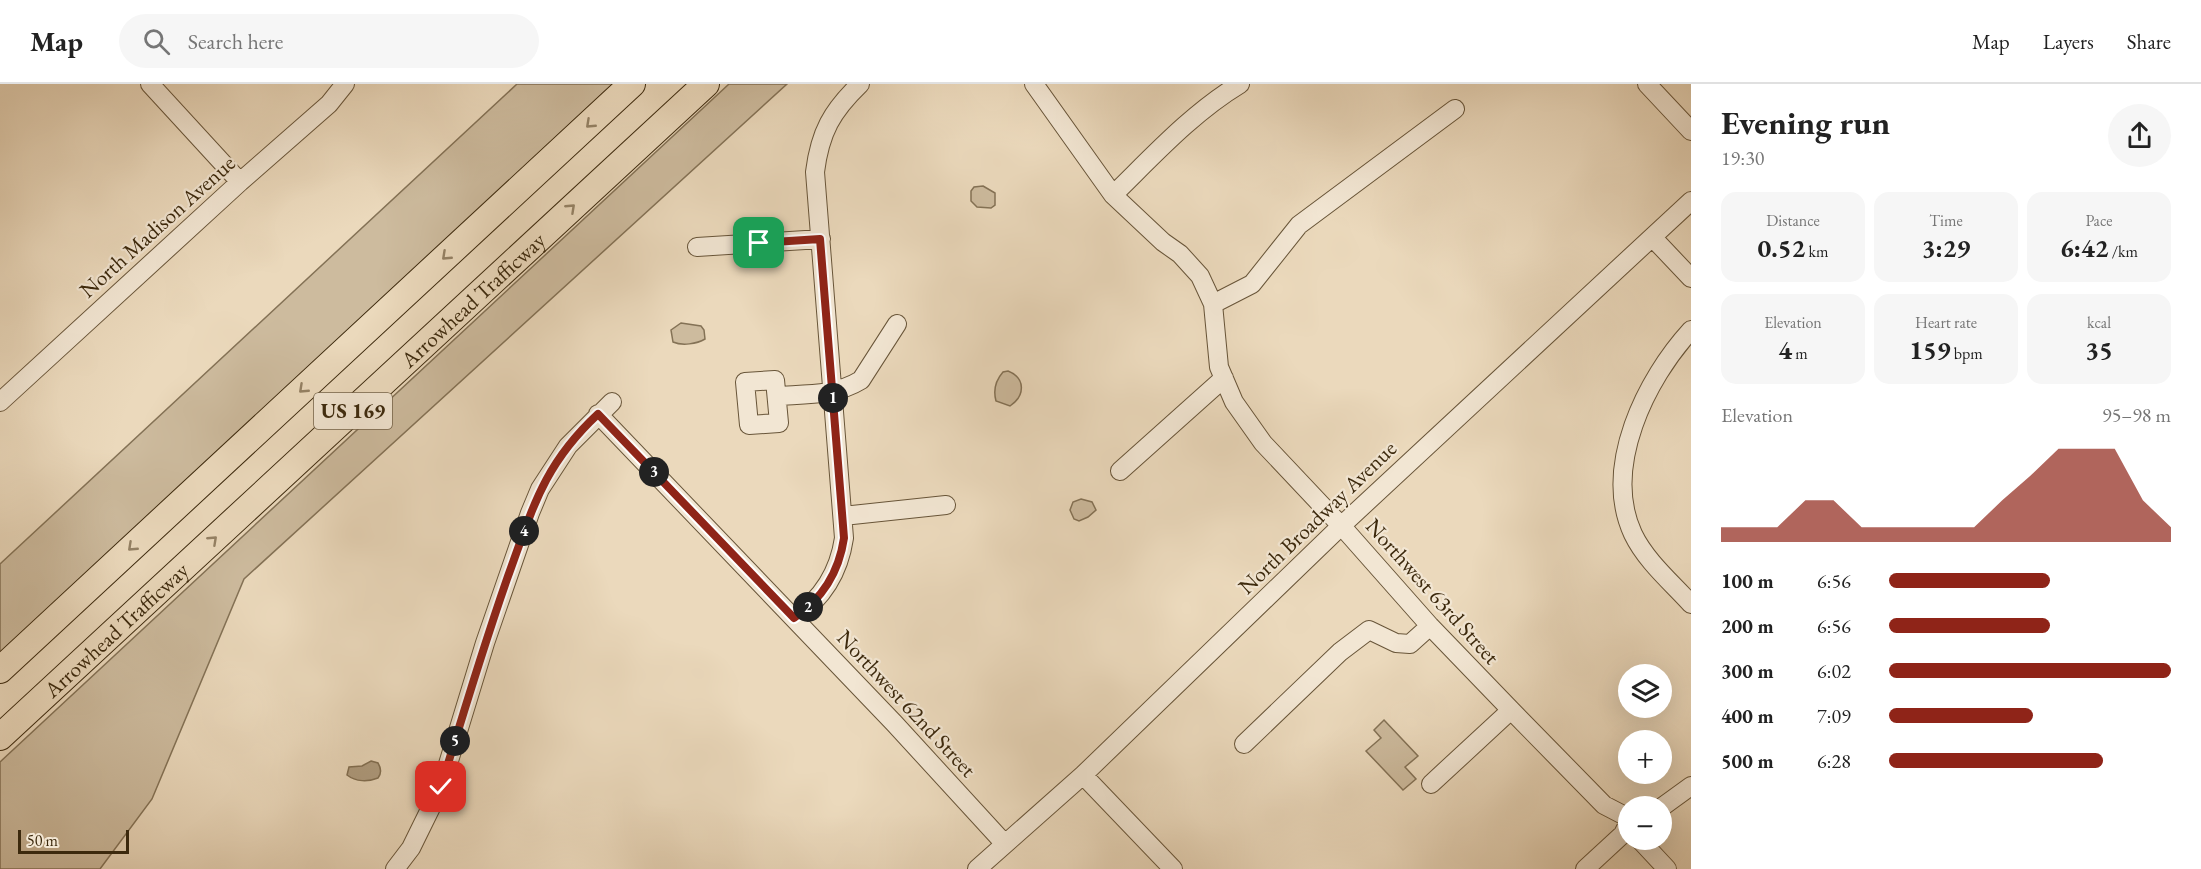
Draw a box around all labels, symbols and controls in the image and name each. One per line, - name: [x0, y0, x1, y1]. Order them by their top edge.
- search box: [119, 14, 539, 68]
- text: Map: [30, 23, 83, 59]
- icon: search: [140, 25, 173, 58]
- text: Search here: [188, 27, 283, 56]
- text: Map: [1972, 28, 2010, 55]
- text: Layers: [2043, 28, 2094, 55]
- text: Share: [2127, 28, 2171, 55]
- text: Evening run: [1721, 101, 1890, 144]
- button: share: [2108, 104, 2171, 167]
- one-way arrow: [586, 117, 596, 128]
- text: 19:30: [1721, 145, 1764, 171]
- street label: North Madison Avenue: [73, 148, 242, 304]
- one-way arrow: [564, 205, 575, 216]
- text: Distance: [1766, 210, 1820, 231]
- text: Time: [1929, 210, 1963, 231]
- text: Pace: [2086, 210, 2112, 231]
- pin: [733, 217, 784, 268]
- street label: Arrowhead Trafficway: [394, 226, 552, 375]
- icon: arrive: [742, 226, 775, 259]
- text: 0.52: [1758, 231, 1805, 265]
- text: 3:29: [1922, 231, 1970, 265]
- text: 6:42: [2060, 231, 2109, 265]
- text: km: [1805, 241, 1828, 262]
- text: /km: [2109, 241, 2138, 262]
- one-way arrow: [443, 249, 453, 260]
- text: Elevation: [1764, 312, 1822, 333]
- text: Heart rate: [1915, 312, 1977, 333]
- text: kcal: [2087, 312, 2111, 333]
- text: 4: [1778, 333, 1792, 367]
- text: 159: [1909, 333, 1951, 367]
- text: 35: [2085, 333, 2113, 367]
- text: m: [1792, 343, 1808, 364]
- text: bpm: [1951, 343, 1983, 364]
- one-way arrow: [300, 382, 310, 393]
- pin: 1: [818, 383, 848, 413]
- text: 1: [829, 387, 837, 408]
- road number: US 169: [314, 393, 392, 429]
- text: Elevation: [1721, 402, 1793, 428]
- text: 95–98 m: [2102, 402, 2171, 428]
- street label: North Broadway Avenue: [1232, 434, 1403, 601]
- pin: 3: [639, 457, 669, 487]
- text: 3: [650, 461, 658, 482]
- street label: Northwest 63rd Street: [1359, 512, 1506, 671]
- pin: 4: [509, 516, 539, 546]
- text: 4: [520, 520, 528, 541]
- one-way arrow: [205, 537, 216, 548]
- one-way arrow: [129, 540, 139, 551]
- street label: Arrowhead Trafficway: [37, 556, 195, 705]
- text: 100 m: [1721, 568, 1774, 594]
- text: 6:56: [1817, 568, 1851, 594]
- pin: 2: [793, 592, 823, 622]
- text: 2: [804, 596, 812, 617]
- text: 200 m: [1721, 613, 1774, 639]
- text: 6:56: [1817, 613, 1851, 639]
- street label: Northwest 62nd Street: [831, 623, 983, 783]
- text: 300 m: [1721, 658, 1774, 684]
- text: 6:02: [1817, 658, 1851, 684]
- map controls: [1618, 664, 1672, 850]
- button: layers: [1618, 664, 1672, 718]
- text: 400 m: [1721, 703, 1774, 729]
- text: 7:09: [1817, 703, 1851, 729]
- pin: 5: [440, 726, 470, 756]
- text: 5: [451, 730, 459, 751]
- button: +: [1618, 730, 1672, 784]
- text: 500 m: [1721, 748, 1774, 774]
- text: 6:28: [1817, 748, 1851, 774]
- pin: [415, 761, 466, 812]
- icon: check: [424, 770, 457, 803]
- button: −: [1618, 796, 1672, 850]
- scale bar: [18, 827, 129, 854]
- text: 50 m: [27, 830, 58, 851]

